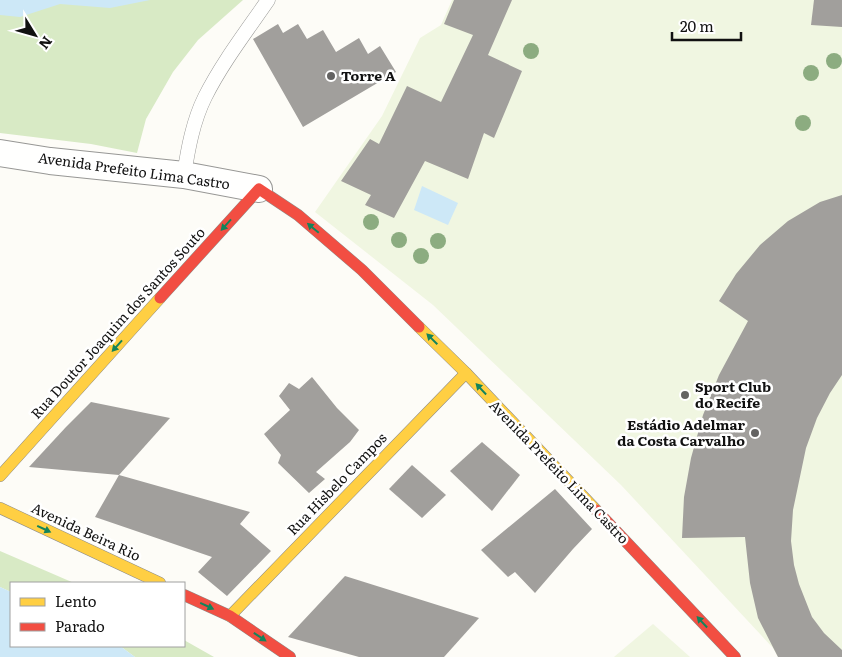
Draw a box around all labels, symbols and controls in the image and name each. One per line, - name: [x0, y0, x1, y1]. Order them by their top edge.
- north arrow: [10, 10, 60, 60]
- scale bar: [672, 10, 741, 42]
- text: 20 m: [680, 14, 714, 37]
- text: N: [35, 33, 58, 54]
- place label: Torre A: [341, 65, 396, 85]
- marker: Torre A: [325, 70, 337, 82]
- street label: Avenida Prefeito Lima Castro: [37, 147, 231, 193]
- one-way arrow: [220, 219, 232, 231]
- street label: Rua Doutor Joaquim dos Santos Souto: [26, 222, 209, 423]
- one-way arrow: [307, 223, 319, 234]
- one-way arrow: [426, 333, 438, 345]
- one-way arrow: [111, 340, 123, 352]
- place label: Sport Club do Recife: [695, 376, 771, 412]
- one-way arrow: [475, 384, 487, 396]
- marker: Sport Club do Recife: [679, 389, 691, 401]
- street label: Avenida Prefeito Lima Castro: [485, 395, 634, 548]
- place label: Estádio Adelmar da Costa Carvalho: [617, 414, 745, 450]
- marker: Estádio Adelmar da Costa Carvalho: [749, 427, 761, 439]
- street label: Rua Hisbelo Campos: [282, 428, 391, 539]
- street label: Avenida Beira Rio: [29, 497, 144, 565]
- one-way arrow: [37, 525, 51, 533]
- legend: [10, 582, 185, 647]
- text: Lento: [55, 589, 97, 612]
- one-way arrow: [200, 602, 214, 610]
- text: Parado: [55, 614, 105, 637]
- one-way arrow: [696, 616, 708, 628]
- one-way arrow: [253, 632, 267, 642]

